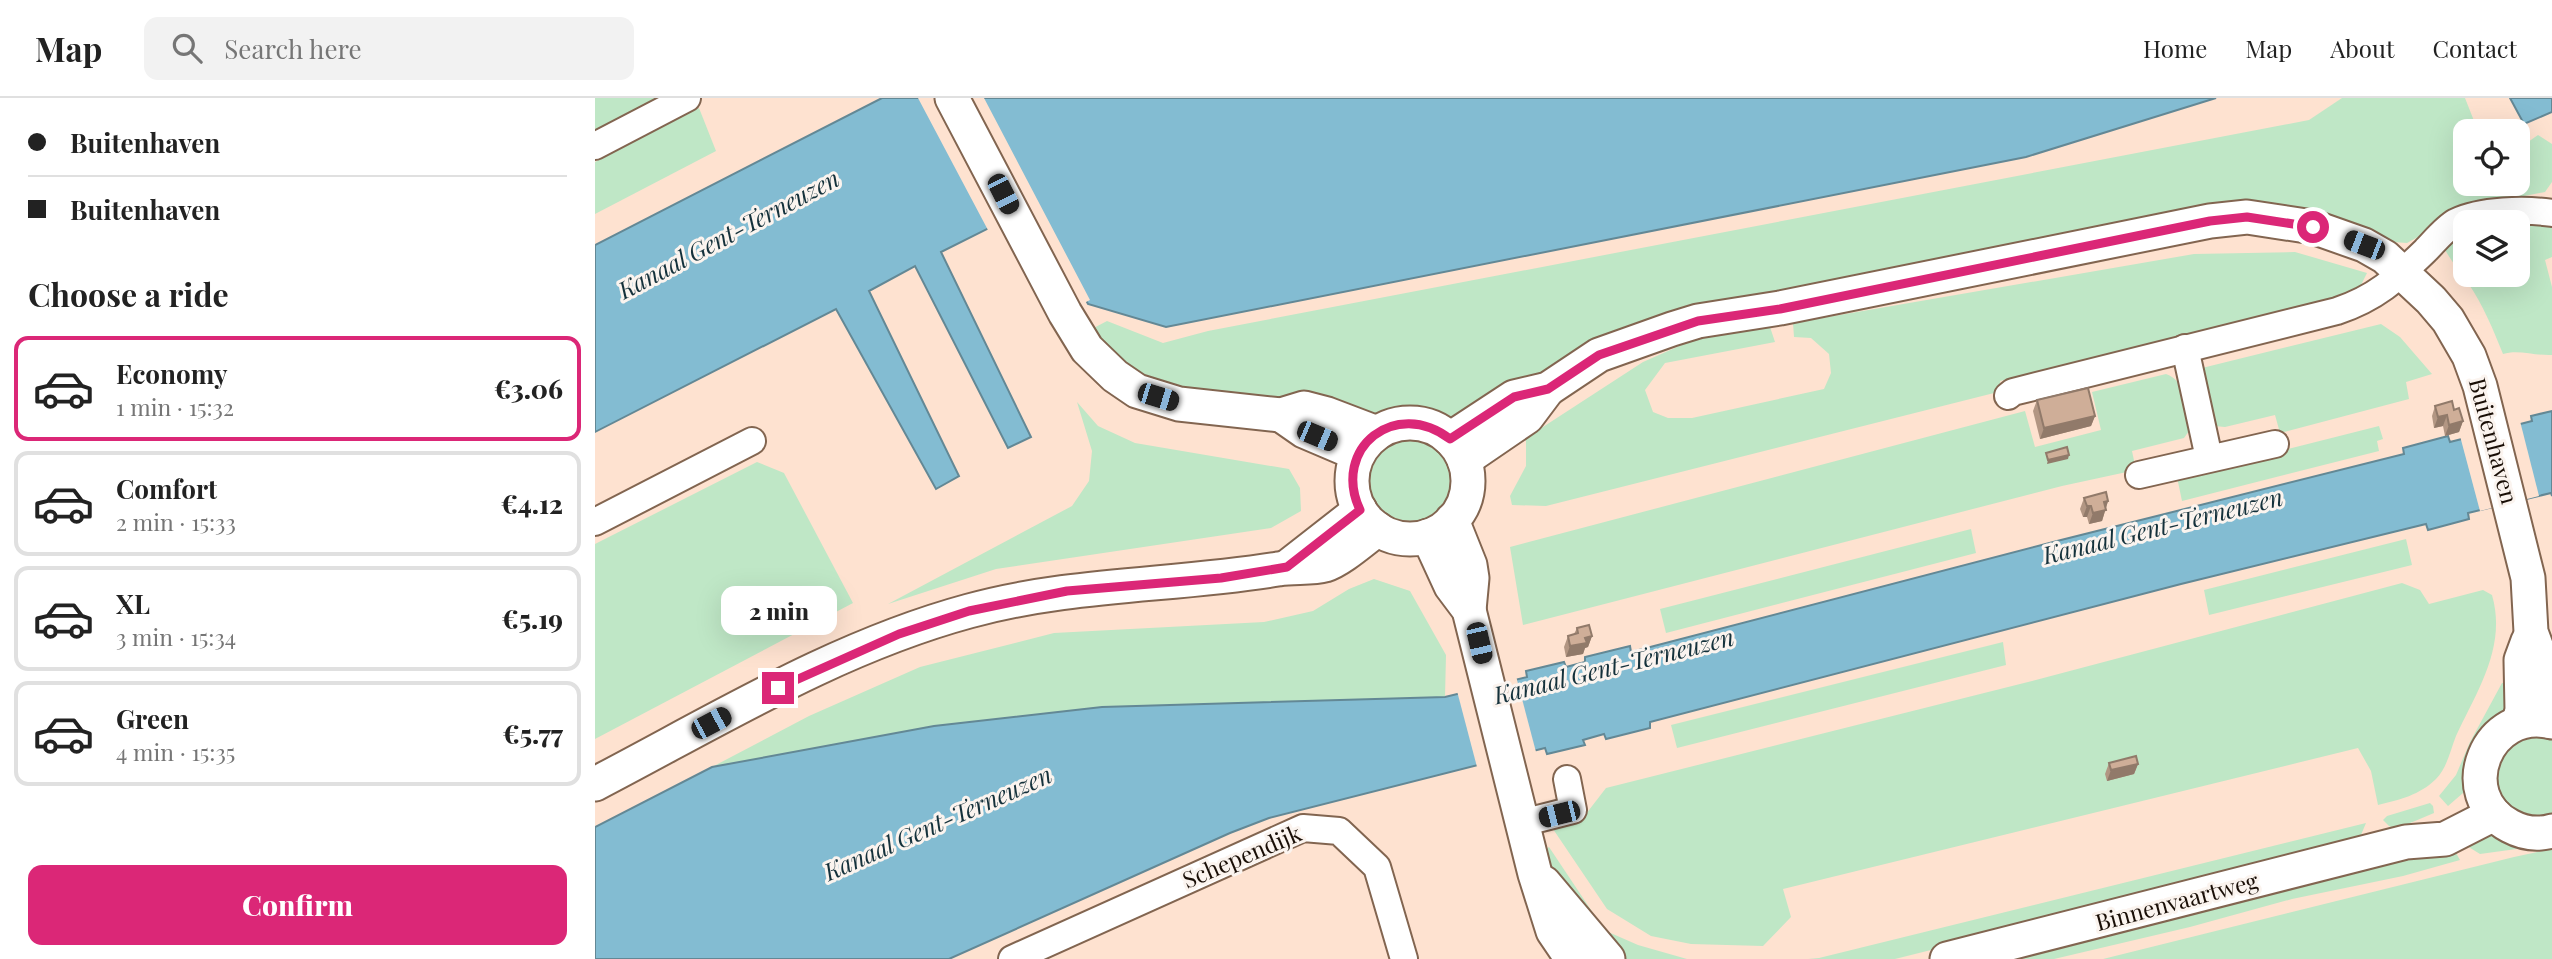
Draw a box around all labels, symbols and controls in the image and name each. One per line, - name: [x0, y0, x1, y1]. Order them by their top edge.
- search box: [144, 17, 634, 80]
- text: Map: [35, 26, 102, 70]
- icon: search: [168, 29, 206, 67]
- text: Search here: [224, 31, 362, 66]
- text: Home: [2143, 32, 2207, 64]
- text: Map: [2245, 32, 2292, 64]
- text: About: [2330, 32, 2394, 64]
- text: Contact: [2432, 32, 2517, 64]
- map controls: [2453, 119, 2530, 287]
- button: locate: [2453, 119, 2530, 196]
- text: Buitenhaven: [70, 125, 220, 160]
- water label: Kanaal Gent-Terneuzen: [611, 161, 844, 306]
- car: [985, 171, 1022, 217]
- text: Buitenhaven: [70, 192, 220, 227]
- button: layers: [2453, 210, 2530, 287]
- route start: [2297, 211, 2329, 243]
- car: [2341, 228, 2388, 262]
- text: Choose a ride: [28, 272, 229, 315]
- text: Economy: [116, 356, 227, 391]
- icon: car: [32, 357, 95, 420]
- text: €3.06: [494, 371, 563, 406]
- street label: Buitenhaven: [2463, 374, 2526, 507]
- car: [1135, 381, 1182, 413]
- text: 1 min · 15:32: [116, 391, 234, 422]
- car: [1294, 418, 1341, 454]
- text: Comfort: [116, 471, 217, 506]
- icon: car: [32, 472, 95, 535]
- water label: Kanaal Gent-Terneuzen: [2038, 480, 2286, 571]
- text: €4.12: [501, 486, 563, 521]
- text: 2 min · 15:33: [116, 506, 236, 537]
- text: XL: [116, 586, 150, 621]
- icon: car: [32, 587, 95, 650]
- callout: 2 min: [720, 587, 836, 636]
- text: 2 min: [749, 595, 809, 626]
- text: €5.19: [502, 601, 563, 636]
- car: [1465, 620, 1494, 666]
- water label: Kanaal Gent-Terneuzen: [1489, 620, 1737, 711]
- text: 3 min · 15:34: [116, 621, 236, 652]
- route end: [762, 672, 794, 704]
- text: Green: [116, 701, 189, 736]
- icon: car: [32, 702, 95, 765]
- car: [688, 704, 735, 742]
- text: €5.77: [503, 716, 563, 751]
- text: 4 min · 15:35: [116, 736, 235, 767]
- water label: Kanaal Gent-Terneuzen: [817, 757, 1056, 887]
- car: [1537, 799, 1582, 829]
- street label: Schependijk: [1177, 817, 1306, 895]
- street label: Binnenvaartweg: [2092, 864, 2261, 937]
- button: Confirm: [28, 865, 567, 945]

